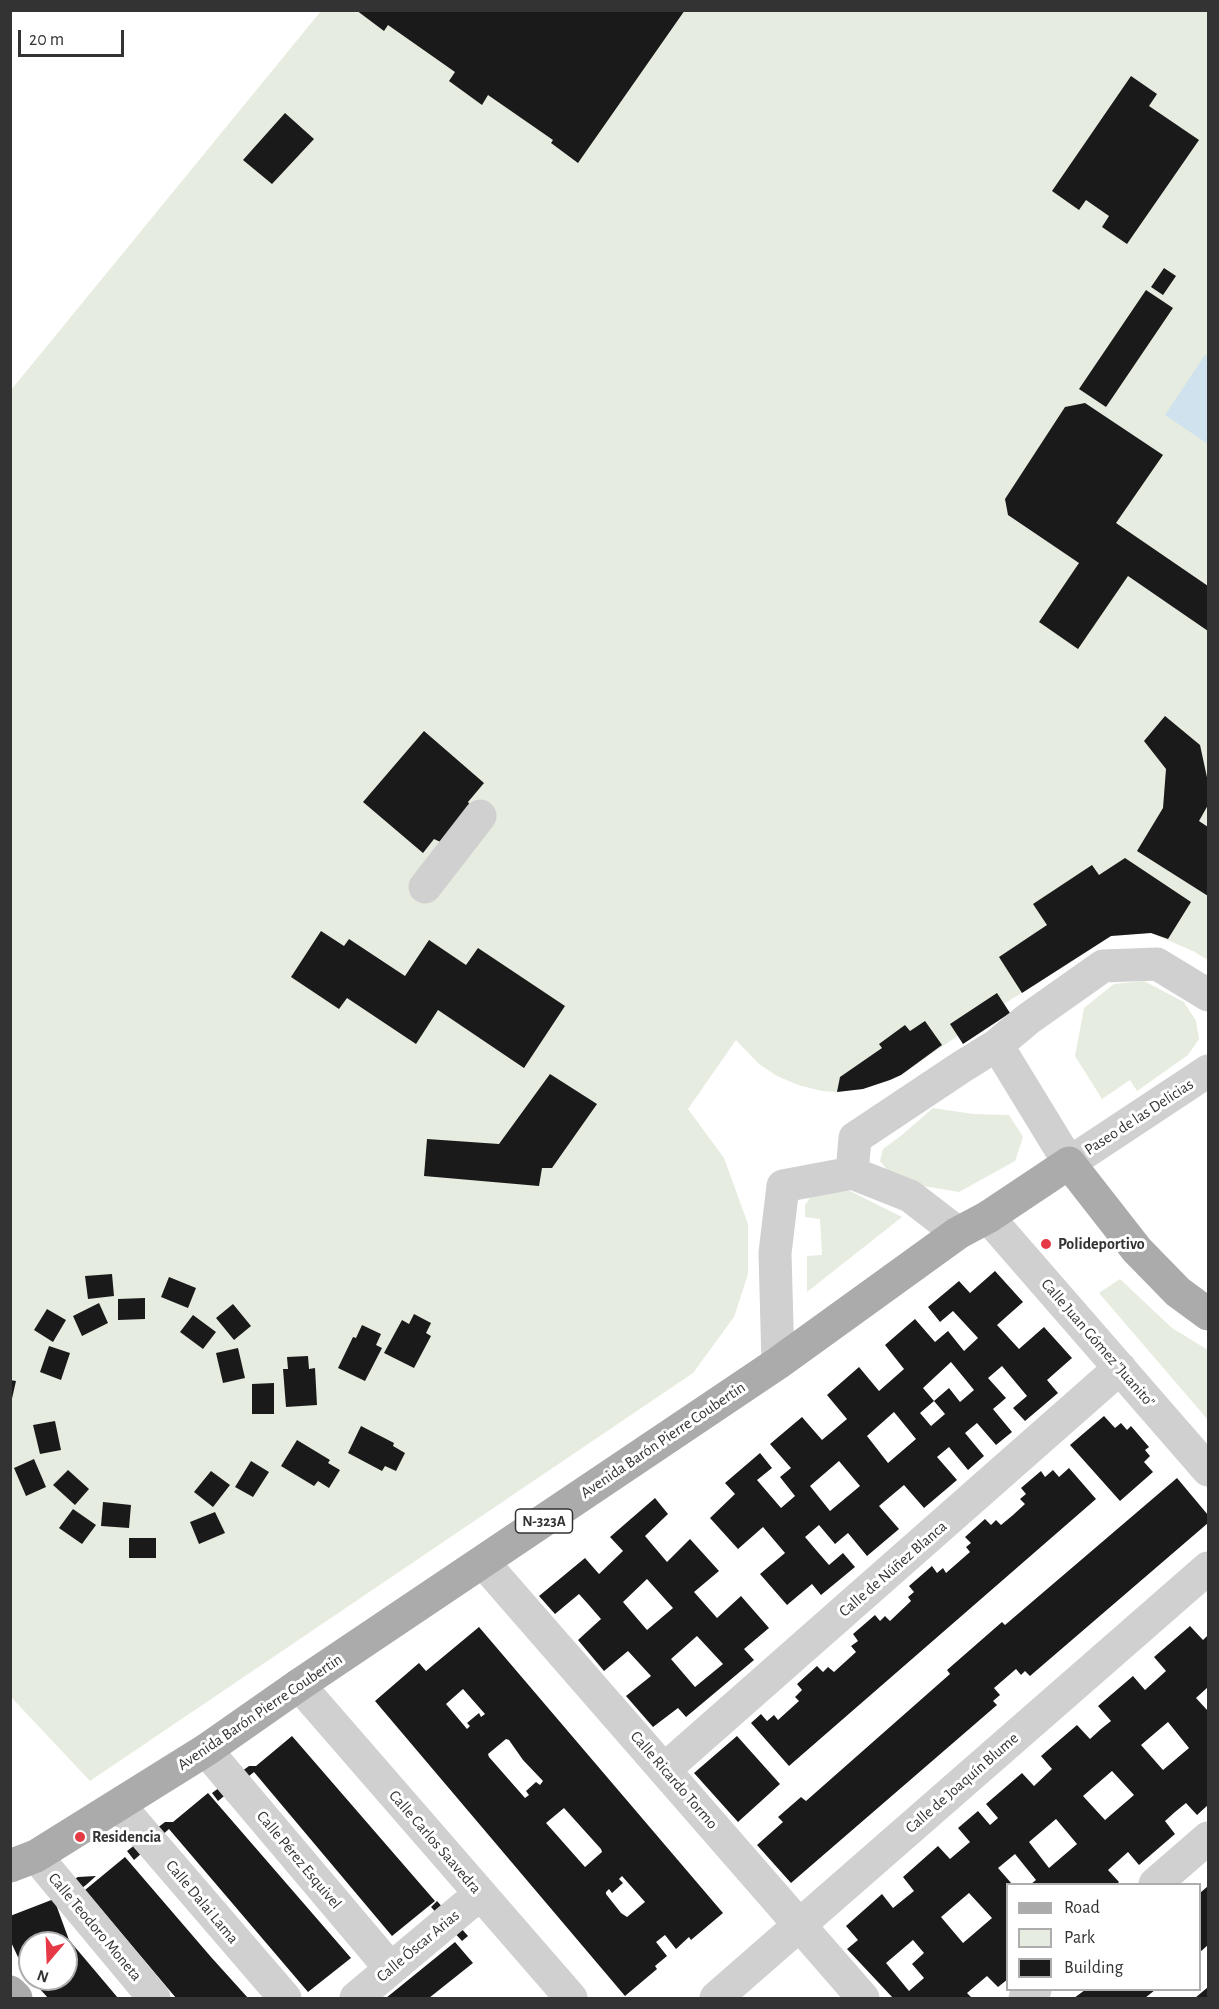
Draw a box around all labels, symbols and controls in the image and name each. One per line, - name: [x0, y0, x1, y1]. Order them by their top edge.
- scale bar: [21, 18, 128, 56]
- text: 20 m: [29, 31, 64, 49]
- street label: Paseo de las Delicias: [1081, 1075, 1197, 1159]
- place label: Polideportivo: [1058, 1234, 1145, 1254]
- marker: Polideportivo: [1039, 1237, 1053, 1251]
- street label: Calle Juan Gómez "Juanito": [1037, 1275, 1159, 1411]
- street label: Avenida Barón Pierre Coubertin: [577, 1378, 749, 1502]
- road number: N-323A: [516, 1509, 572, 1533]
- street label: Calle de Núñez Blanca: [835, 1517, 951, 1621]
- street label: Avenida Barón Pierre Coubertin: [174, 1650, 346, 1774]
- street label: Calle Ricardo Tormo: [626, 1727, 722, 1833]
- street label: Calle de Joaquín Blume: [902, 1729, 1022, 1837]
- street label: Calle Carlos Saavedra: [385, 1786, 485, 1898]
- street label: Calle Pérez Esquivel: [252, 1807, 346, 1913]
- place label: Residencia: [92, 1827, 161, 1847]
- marker: Residencia: [73, 1830, 87, 1844]
- street label: Calle Dalai Lama: [161, 1856, 243, 1948]
- street label: Calle Teodoro Moneta: [44, 1869, 146, 1985]
- legend: [1006, 1883, 1201, 1991]
- text: Road: [1064, 1899, 1100, 1917]
- street label: Calle Óscar Arias: [373, 1906, 463, 1986]
- text: Park: [1064, 1929, 1095, 1947]
- north arrow: [18, 1931, 78, 1991]
- text: Building: [1064, 1959, 1123, 1977]
- text: N: [35, 1967, 51, 1986]

